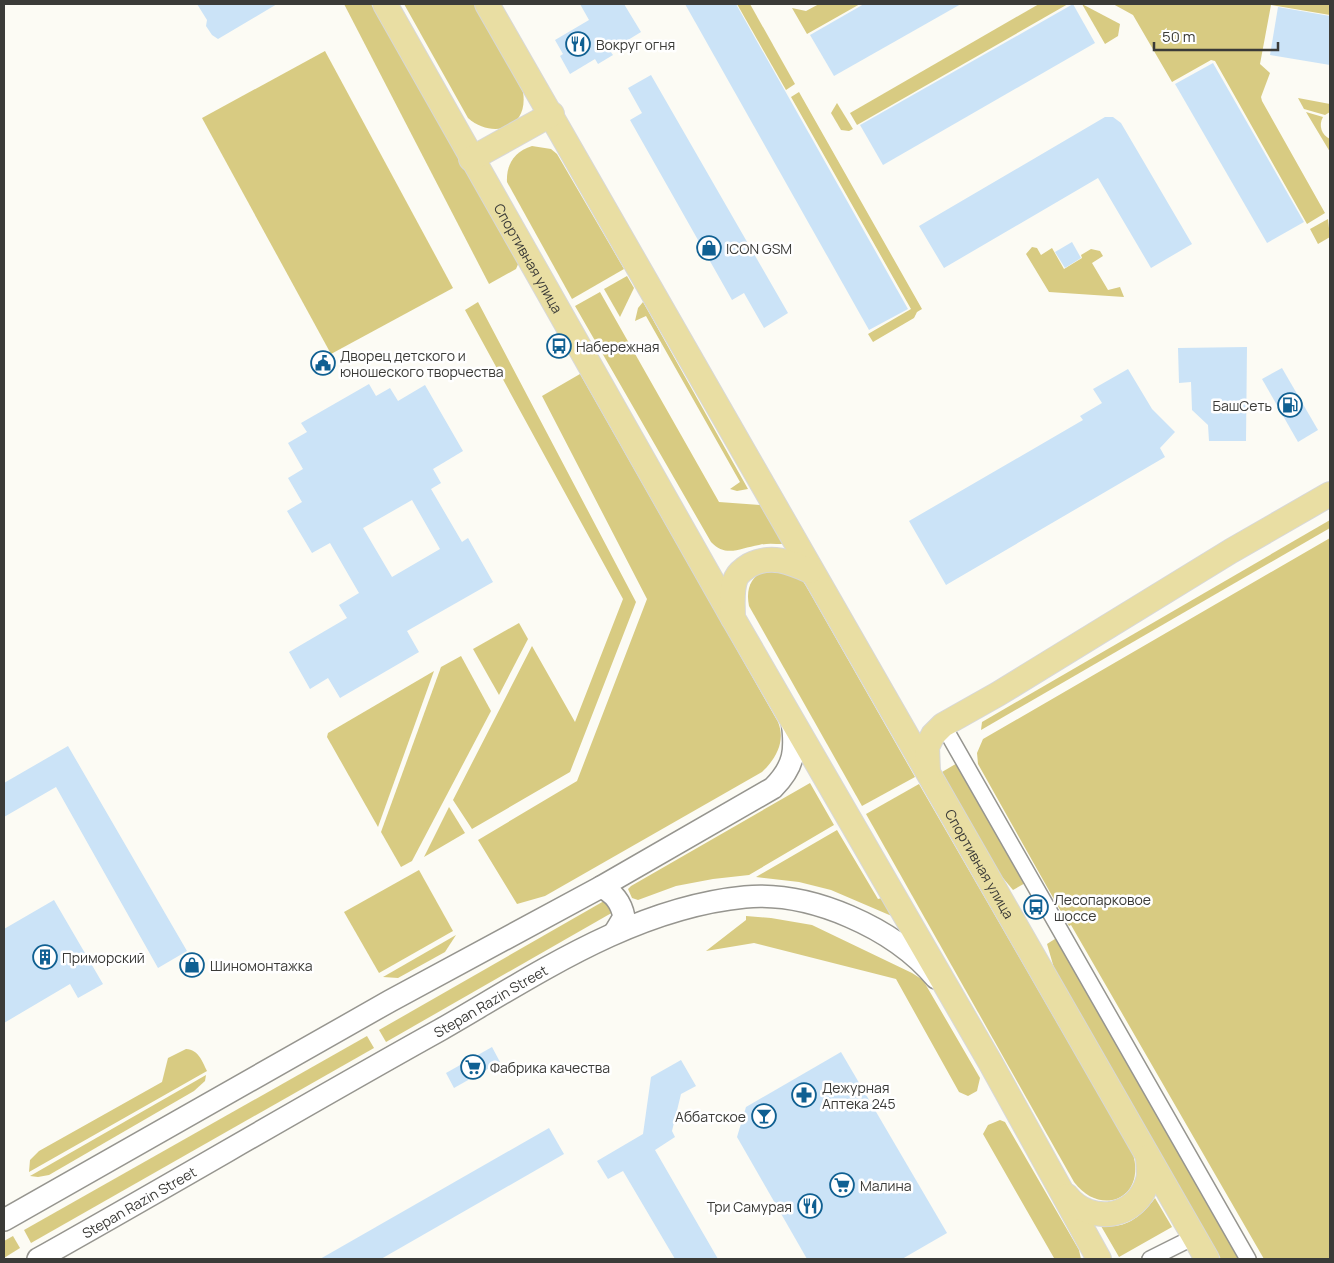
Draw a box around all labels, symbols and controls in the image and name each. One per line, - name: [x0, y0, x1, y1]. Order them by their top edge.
- scale bar: [1154, 20, 1278, 52]
- text: 50 m: [1162, 26, 1196, 47]
- restaurant icon: Вокруг огня: [565, 31, 591, 57]
- place label: Вокруг огня: [596, 35, 675, 54]
- street label: Спортивная улица: [490, 200, 568, 316]
- shop icon: ICON GSM: [696, 235, 722, 261]
- place label: ICON GSM: [726, 239, 792, 258]
- bus stop icon: Набережная: [546, 333, 572, 359]
- place label: Набережная: [576, 337, 659, 356]
- place label: Дворец детского и юношеского творчества: [340, 346, 504, 381]
- public building icon: Дворец детского и юношеского творчества: [310, 350, 336, 376]
- fuel station icon: БашСеть: [1277, 392, 1303, 418]
- place label: БашСеть: [1212, 396, 1272, 415]
- street label: Спортивная улица: [941, 805, 1019, 922]
- place label: Лесопарковое шоссе: [1054, 890, 1151, 925]
- bus stop icon: Лесопарковое шоссе: [1023, 894, 1049, 920]
- building icon: Приморский: [32, 944, 58, 970]
- place label: Приморский: [62, 948, 145, 967]
- shop icon: Шиномонтажка: [179, 952, 205, 978]
- place label: Шиномонтажка: [210, 956, 313, 975]
- street label: Stepan Razin Street: [430, 960, 551, 1041]
- supermarket icon: Фабрика качества: [460, 1054, 486, 1080]
- place label: Фабрика качества: [490, 1058, 610, 1077]
- place label: Дежурная Аптека 245: [822, 1078, 896, 1113]
- pharmacy icon: Дежурная Аптека 245: [791, 1082, 817, 1108]
- bar icon: Аббатское: [751, 1103, 777, 1129]
- place label: Аббатское: [675, 1107, 746, 1126]
- street label: Stepan Razin Street: [78, 1161, 200, 1242]
- supermarket icon: Малина: [829, 1172, 855, 1198]
- place label: Малина: [860, 1176, 912, 1195]
- restaurant icon: Три Самурая: [797, 1193, 823, 1219]
- place label: Три Самурая: [707, 1197, 792, 1216]

